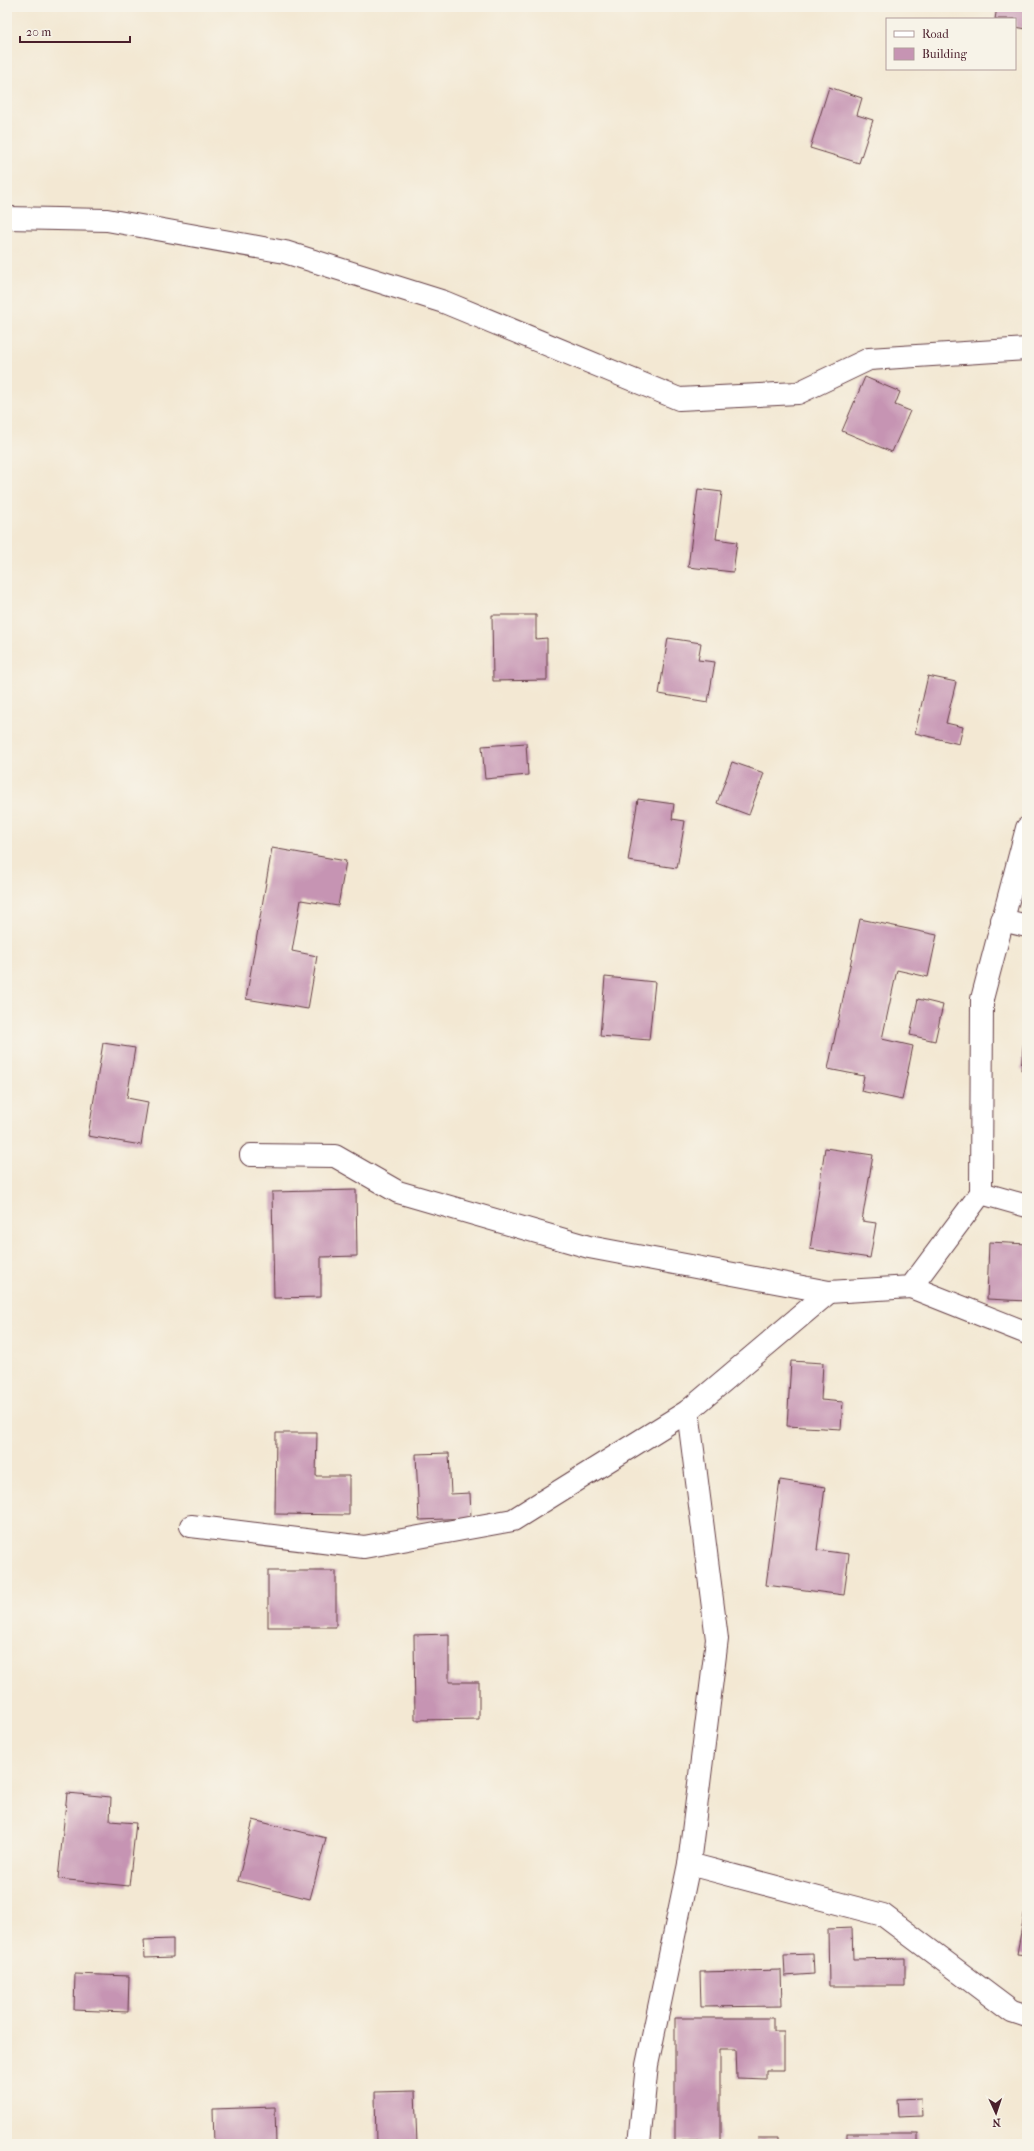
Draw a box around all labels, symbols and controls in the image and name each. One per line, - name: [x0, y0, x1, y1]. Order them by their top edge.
- scale bar: [20, 18, 130, 44]
- legend: [886, 18, 1016, 70]
- text: 20 m: [26, 25, 51, 39]
- text: Road: [922, 27, 949, 41]
- text: Building: [922, 47, 967, 61]
- north arrow: [976, 2093, 1016, 2133]
- text: N: [991, 2116, 1001, 2129]

